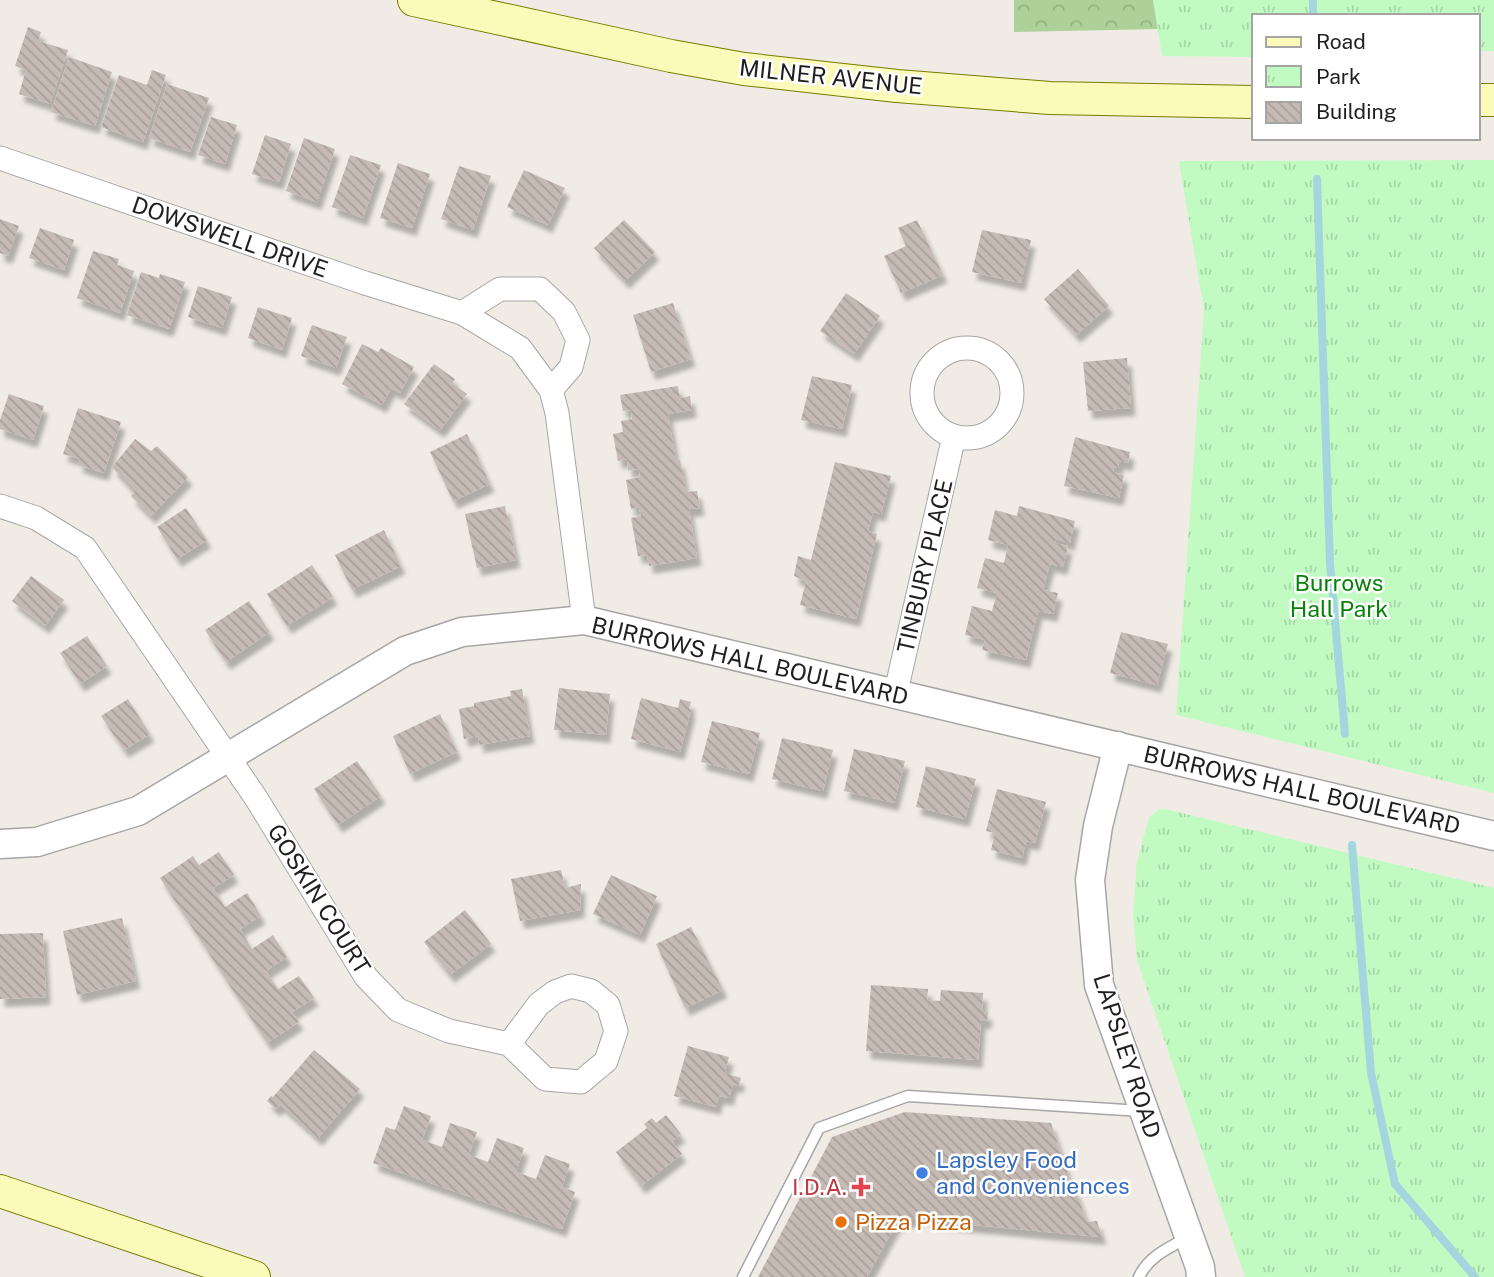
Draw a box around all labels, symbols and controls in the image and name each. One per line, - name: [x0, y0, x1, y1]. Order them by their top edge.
- legend: [1252, 14, 1480, 140]
- text: Road: [1316, 29, 1366, 54]
- street label: MILNER AVENUE: [738, 53, 924, 100]
- text: Park: [1316, 64, 1361, 89]
- text: Building: [1316, 99, 1397, 124]
- street label: DOWSWELL DRIVE: [129, 190, 332, 283]
- street label: TINBURY PLACE: [891, 476, 958, 655]
- park label: Burrows Hall Park: [1290, 569, 1388, 622]
- street label: BURROWS HALL BOULEVARD: [589, 611, 911, 710]
- street label: BURROWS HALL BOULEVARD: [1141, 740, 1463, 839]
- street label: GOSKIN COURT: [263, 819, 377, 979]
- street label: LAPSLEY ROAD: [1088, 970, 1167, 1141]
- place label: Lapsley Food and Conveniences: [936, 1146, 1130, 1199]
- marker: Lapsley Food and Conveniences: [914, 1165, 930, 1181]
- place label: I.D.A.: [792, 1173, 847, 1200]
- marker: I.D.A.: [853, 1179, 869, 1195]
- place label: Pizza Pizza: [855, 1208, 972, 1235]
- marker: Pizza Pizza: [833, 1214, 849, 1230]

